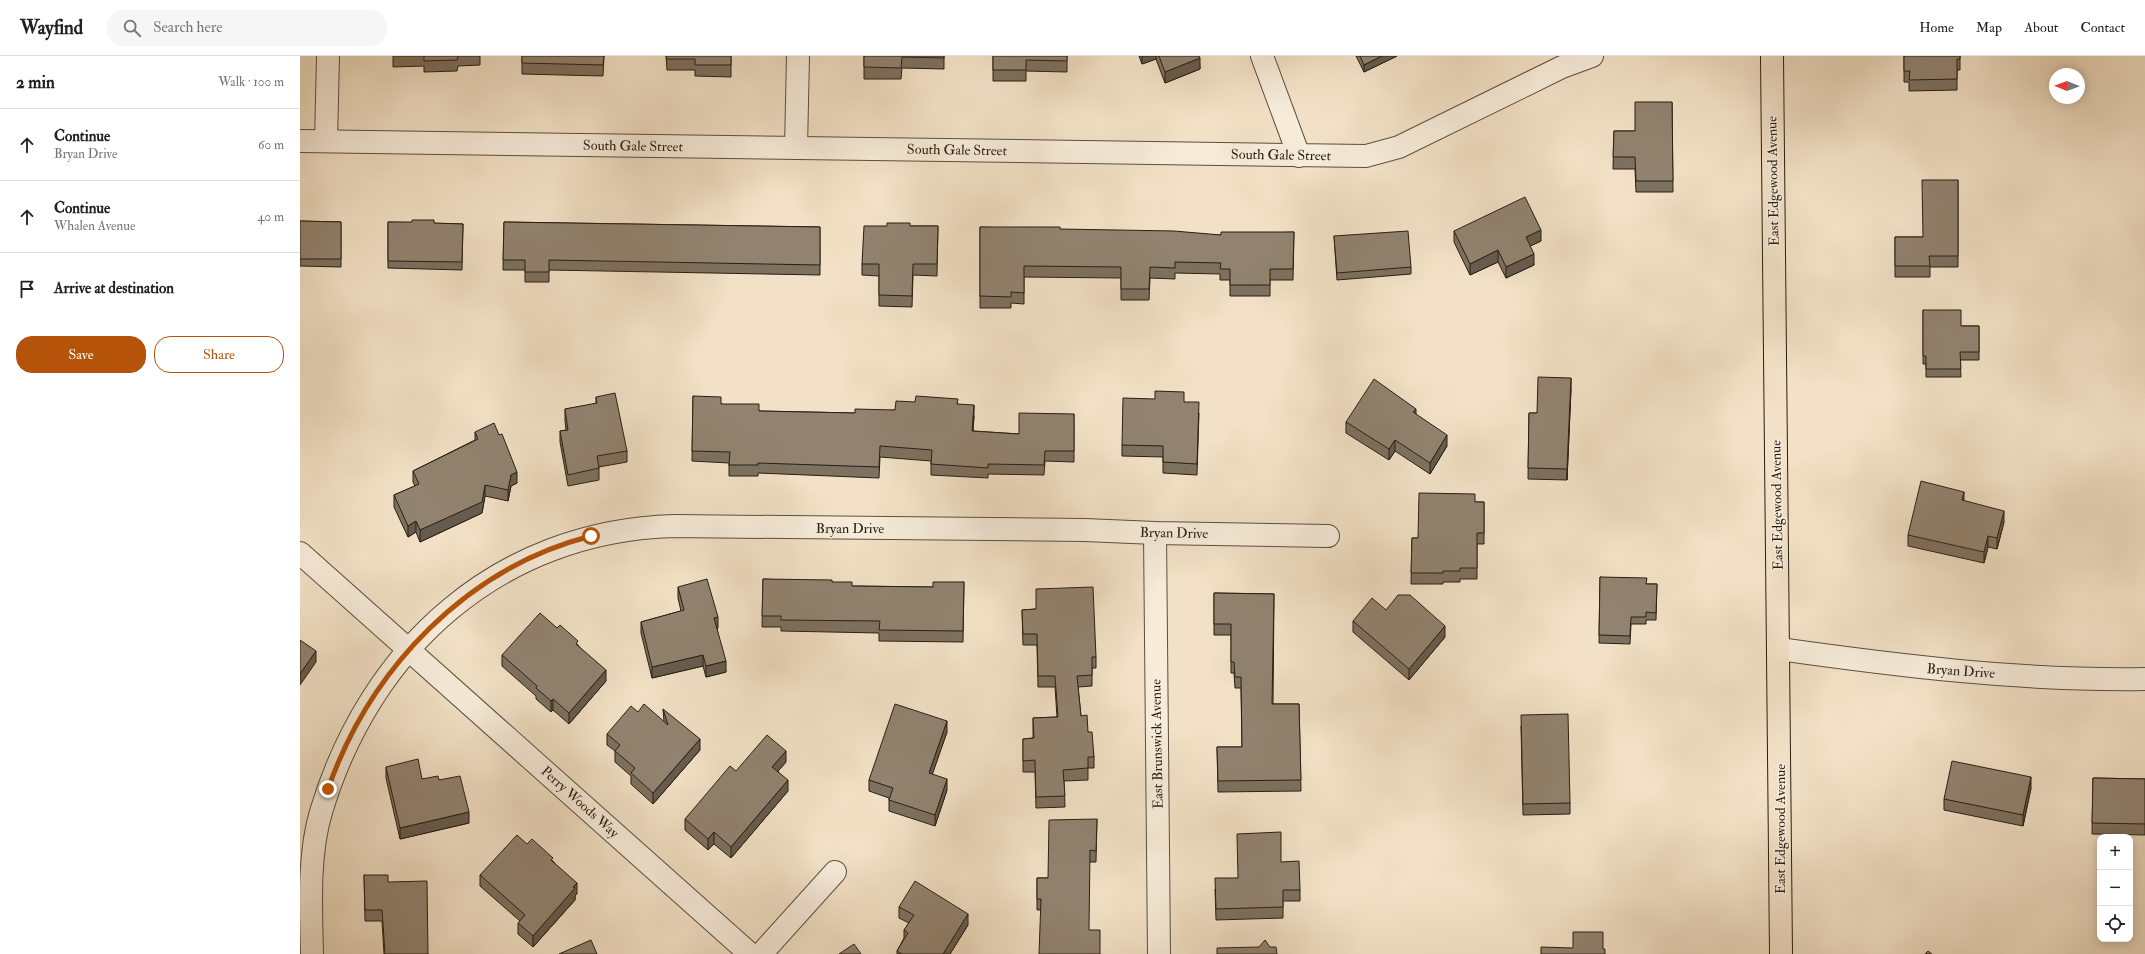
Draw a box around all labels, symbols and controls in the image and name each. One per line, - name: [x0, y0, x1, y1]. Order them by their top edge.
- search box: [107, 10, 387, 46]
- text: Wayfind: [20, 16, 83, 40]
- icon: search: [121, 17, 143, 39]
- text: Search here: [153, 18, 223, 37]
- text: Home: [1919, 19, 1954, 36]
- text: Map: [1976, 19, 2002, 36]
- text: About: [2024, 19, 2058, 36]
- text: Contact: [2080, 19, 2125, 36]
- north arrow: [2049, 68, 2085, 104]
- text: 2 min: [16, 72, 55, 93]
- text: Walk · 100 m: [218, 74, 284, 90]
- street label: East Edgewood Avenue: [1763, 116, 1783, 246]
- text: Continue: [54, 127, 110, 146]
- icon: ahead: [16, 134, 38, 156]
- text: 60 m: [258, 137, 284, 153]
- street label: South Gale Street: [583, 137, 684, 155]
- street label: South Gale Street: [907, 141, 1008, 159]
- text: Bryan Drive: [54, 146, 118, 162]
- street label: South Gale Street: [1231, 146, 1332, 164]
- text: Continue: [54, 199, 110, 218]
- icon: ahead: [16, 206, 38, 228]
- text: 40 m: [258, 209, 284, 225]
- text: Whalen Avenue: [54, 218, 135, 234]
- icon: arrive: [16, 278, 38, 300]
- text: Arrive at destination: [54, 279, 174, 298]
- button: Save: [16, 336, 146, 373]
- button: Share: [154, 336, 284, 373]
- street label: East Edgewood Avenue: [1767, 440, 1787, 570]
- street label: Bryan Drive: [816, 520, 884, 538]
- street label: Bryan Drive: [1140, 524, 1208, 543]
- route start: [582, 527, 600, 545]
- street label: Bryan Drive: [1926, 660, 1996, 683]
- street label: East Brunswick Avenue: [1147, 679, 1167, 809]
- street label: Perry Woods Way: [537, 763, 623, 843]
- street label: East Edgewood Avenue: [1772, 764, 1789, 894]
- route end: [319, 780, 337, 798]
- map controls: [2097, 834, 2133, 942]
- button: +: [2097, 834, 2133, 870]
- button: −: [2097, 870, 2133, 906]
- button: locate: [2097, 906, 2133, 942]

